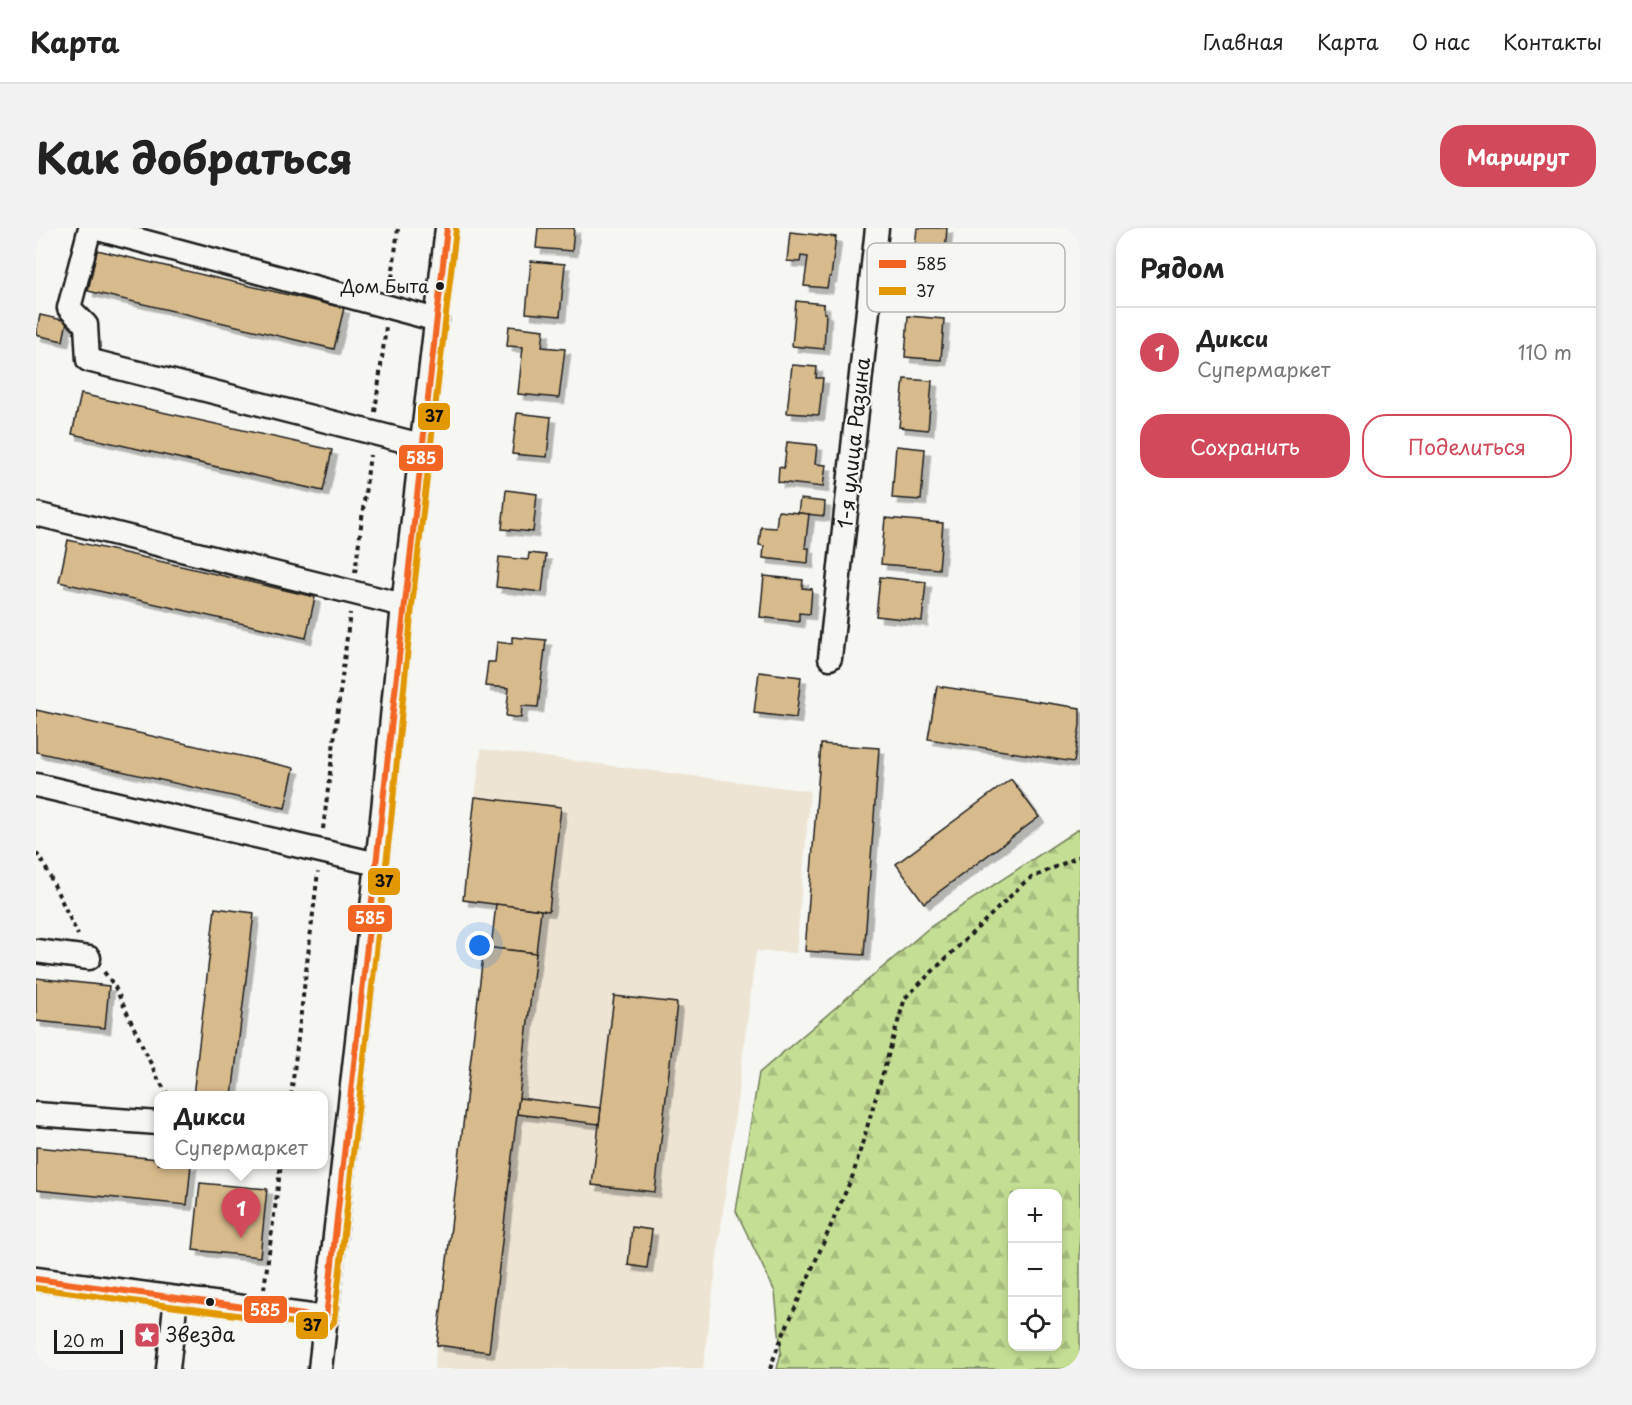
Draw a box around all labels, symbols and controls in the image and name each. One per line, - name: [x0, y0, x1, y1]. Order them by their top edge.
- text: Карта: [30, 20, 120, 63]
- text: Главная: [1203, 25, 1284, 57]
- text: Карта: [1317, 25, 1379, 57]
- text: О нас: [1412, 25, 1470, 57]
- text: Контакты: [1503, 25, 1602, 57]
- text: Как добраться: [36, 125, 353, 188]
- button: Маршрут: [1440, 125, 1596, 187]
- legend: [867, 243, 1065, 312]
- text: Рядом: [1140, 248, 1225, 287]
- text: 585: [916, 251, 947, 275]
- place label: Дом Быта: [340, 272, 429, 299]
- text: 37: [916, 278, 935, 302]
- marker: Дом Быта: [434, 280, 446, 292]
- text: Дикси: [1197, 321, 1268, 354]
- text: 1: [1155, 337, 1164, 367]
- text: 110 m: [1518, 337, 1572, 367]
- text: Супермаркет: [1197, 354, 1330, 384]
- street label: 1-я улица Разина: [829, 355, 877, 530]
- line badge: 37: [417, 402, 451, 431]
- text: 37: [425, 403, 444, 427]
- button: Сохранить: [1140, 414, 1350, 478]
- button: Поделиться: [1362, 414, 1572, 478]
- line badge: 585: [398, 444, 444, 472]
- text: 585: [406, 445, 436, 469]
- line badge: 37: [367, 867, 401, 896]
- text: 37: [375, 868, 394, 892]
- line badge: 585: [347, 904, 393, 933]
- text: 585: [355, 905, 385, 929]
- your location: [465, 931, 494, 960]
- popup: [154, 1091, 328, 1169]
- text: Дикси: [174, 1099, 246, 1132]
- text: Супермаркет: [174, 1132, 308, 1162]
- pin: 1: [222, 1188, 260, 1238]
- map controls: [1008, 1189, 1062, 1351]
- button: +: [1008, 1189, 1062, 1243]
- button: −: [1008, 1243, 1062, 1297]
- line badge: 585: [243, 1295, 288, 1324]
- unlabelled marker: [204, 1296, 216, 1308]
- text: 585: [250, 1297, 280, 1321]
- button: locate: [1008, 1297, 1062, 1351]
- line badge: 37: [295, 1311, 329, 1340]
- text: 37: [303, 1312, 322, 1336]
- place label: Звезда: [166, 1319, 235, 1349]
- place icon: Звезда: [132, 1320, 162, 1350]
- scale bar: [54, 1327, 123, 1354]
- text: 20 m: [63, 1328, 104, 1352]

